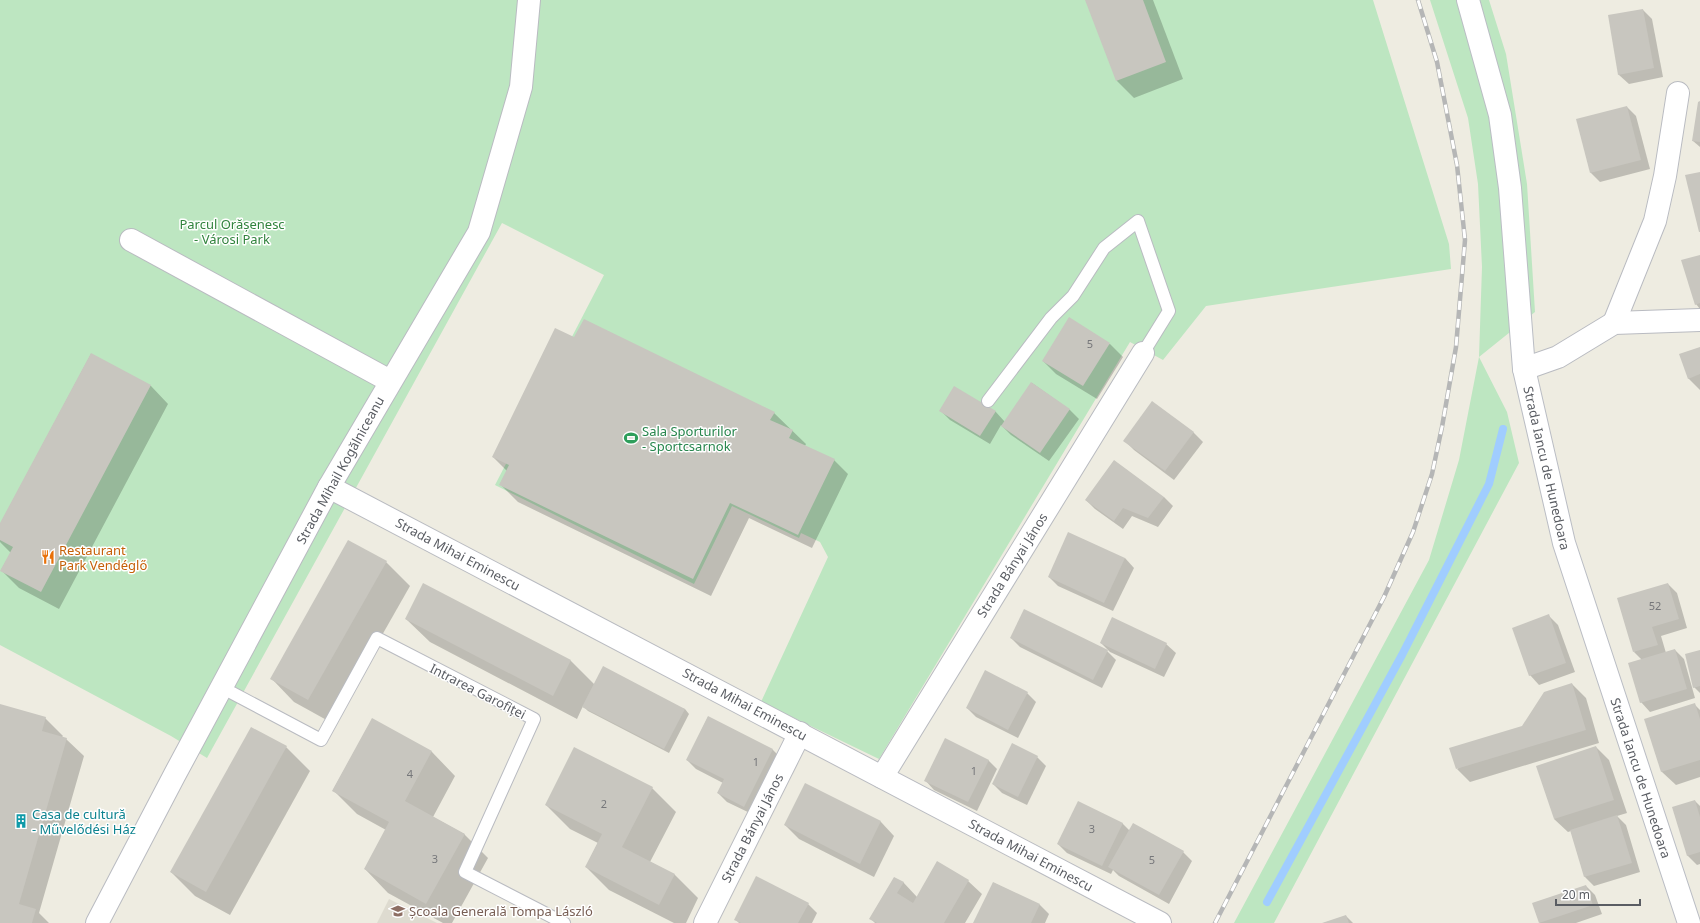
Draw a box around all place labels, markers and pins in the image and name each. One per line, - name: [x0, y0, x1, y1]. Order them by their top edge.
- place label: Sala Sporturilor - Sportcsarnok: [642, 422, 737, 455]
- sports icon: Sala Sporturilor - Sportcsarnok: [623, 430, 639, 446]
- place label: Restaurant Park Vendéglő: [59, 541, 147, 574]
- restaurant icon: Restaurant Park Vendéglő: [40, 549, 56, 565]
- place label: Casa de cultură - Művelődési Ház: [32, 805, 136, 838]
- building icon: Casa de cultură - Művelődési Ház: [13, 813, 29, 829]
- place label: Școala Generală Tompa László: [409, 902, 593, 920]
- school or university icon: Școala Generală Tompa László: [390, 903, 406, 919]

